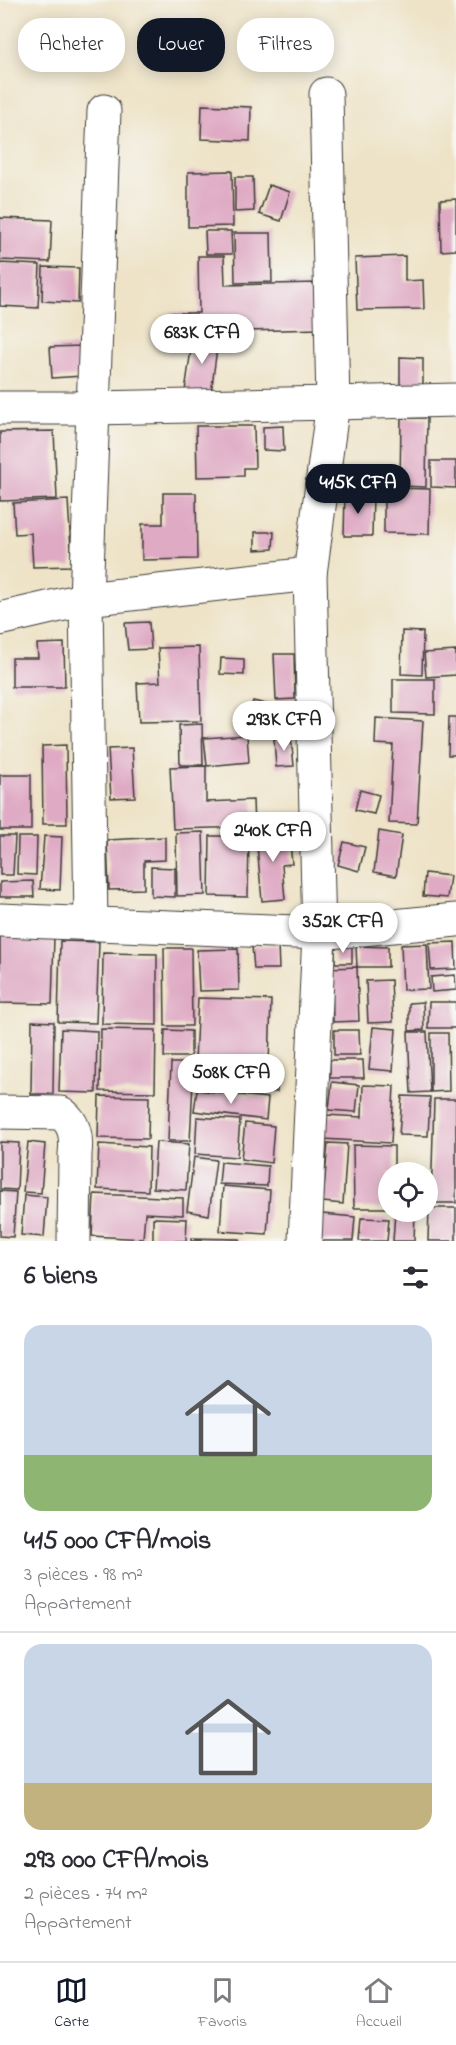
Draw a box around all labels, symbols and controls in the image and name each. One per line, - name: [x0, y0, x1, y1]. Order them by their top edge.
- chip: Acheter: [18, 18, 125, 72]
- chip: Louer: [137, 18, 225, 72]
- chip: Filtres: [237, 18, 334, 72]
- pin: 683K CFA: [140, 314, 264, 365]
- text: 683K CFA: [164, 319, 240, 348]
- pin: 415K CFA: [296, 464, 420, 515]
- text: 415K CFA: [320, 469, 397, 498]
- pin: 293K CFA: [222, 701, 346, 752]
- text: 293K CFA: [246, 706, 322, 735]
- pin: 240K CFA: [211, 812, 335, 863]
- text: 240K CFA: [234, 817, 312, 846]
- pin: 352K CFA: [281, 903, 405, 954]
- text: 352K CFA: [303, 908, 383, 937]
- pin: 508K CFA: [169, 1054, 293, 1105]
- text: 508K CFA: [192, 1059, 270, 1088]
- map controls: [378, 1162, 438, 1222]
- button: locate: [378, 1162, 438, 1222]
- text: 6 biens: [24, 1258, 98, 1296]
- icon: filters: [399, 1261, 432, 1294]
- icon: home: [174, 1364, 282, 1472]
- text: 415 000 CFA/mois: [24, 1523, 211, 1561]
- text: 3 pièces · 98 m²: [24, 1561, 143, 1590]
- text: Appartement: [24, 1590, 132, 1619]
- icon: home: [174, 1683, 282, 1791]
- text: 293 000 CFA/mois: [24, 1842, 209, 1880]
- text: 2 pièces · 74 m²: [24, 1880, 148, 1909]
- text: Appartement: [24, 1909, 132, 1938]
- tab: Carte: [54, 1974, 89, 2034]
- tab: Favoris: [198, 1974, 247, 2034]
- tab: Accueil: [356, 1974, 402, 2034]

